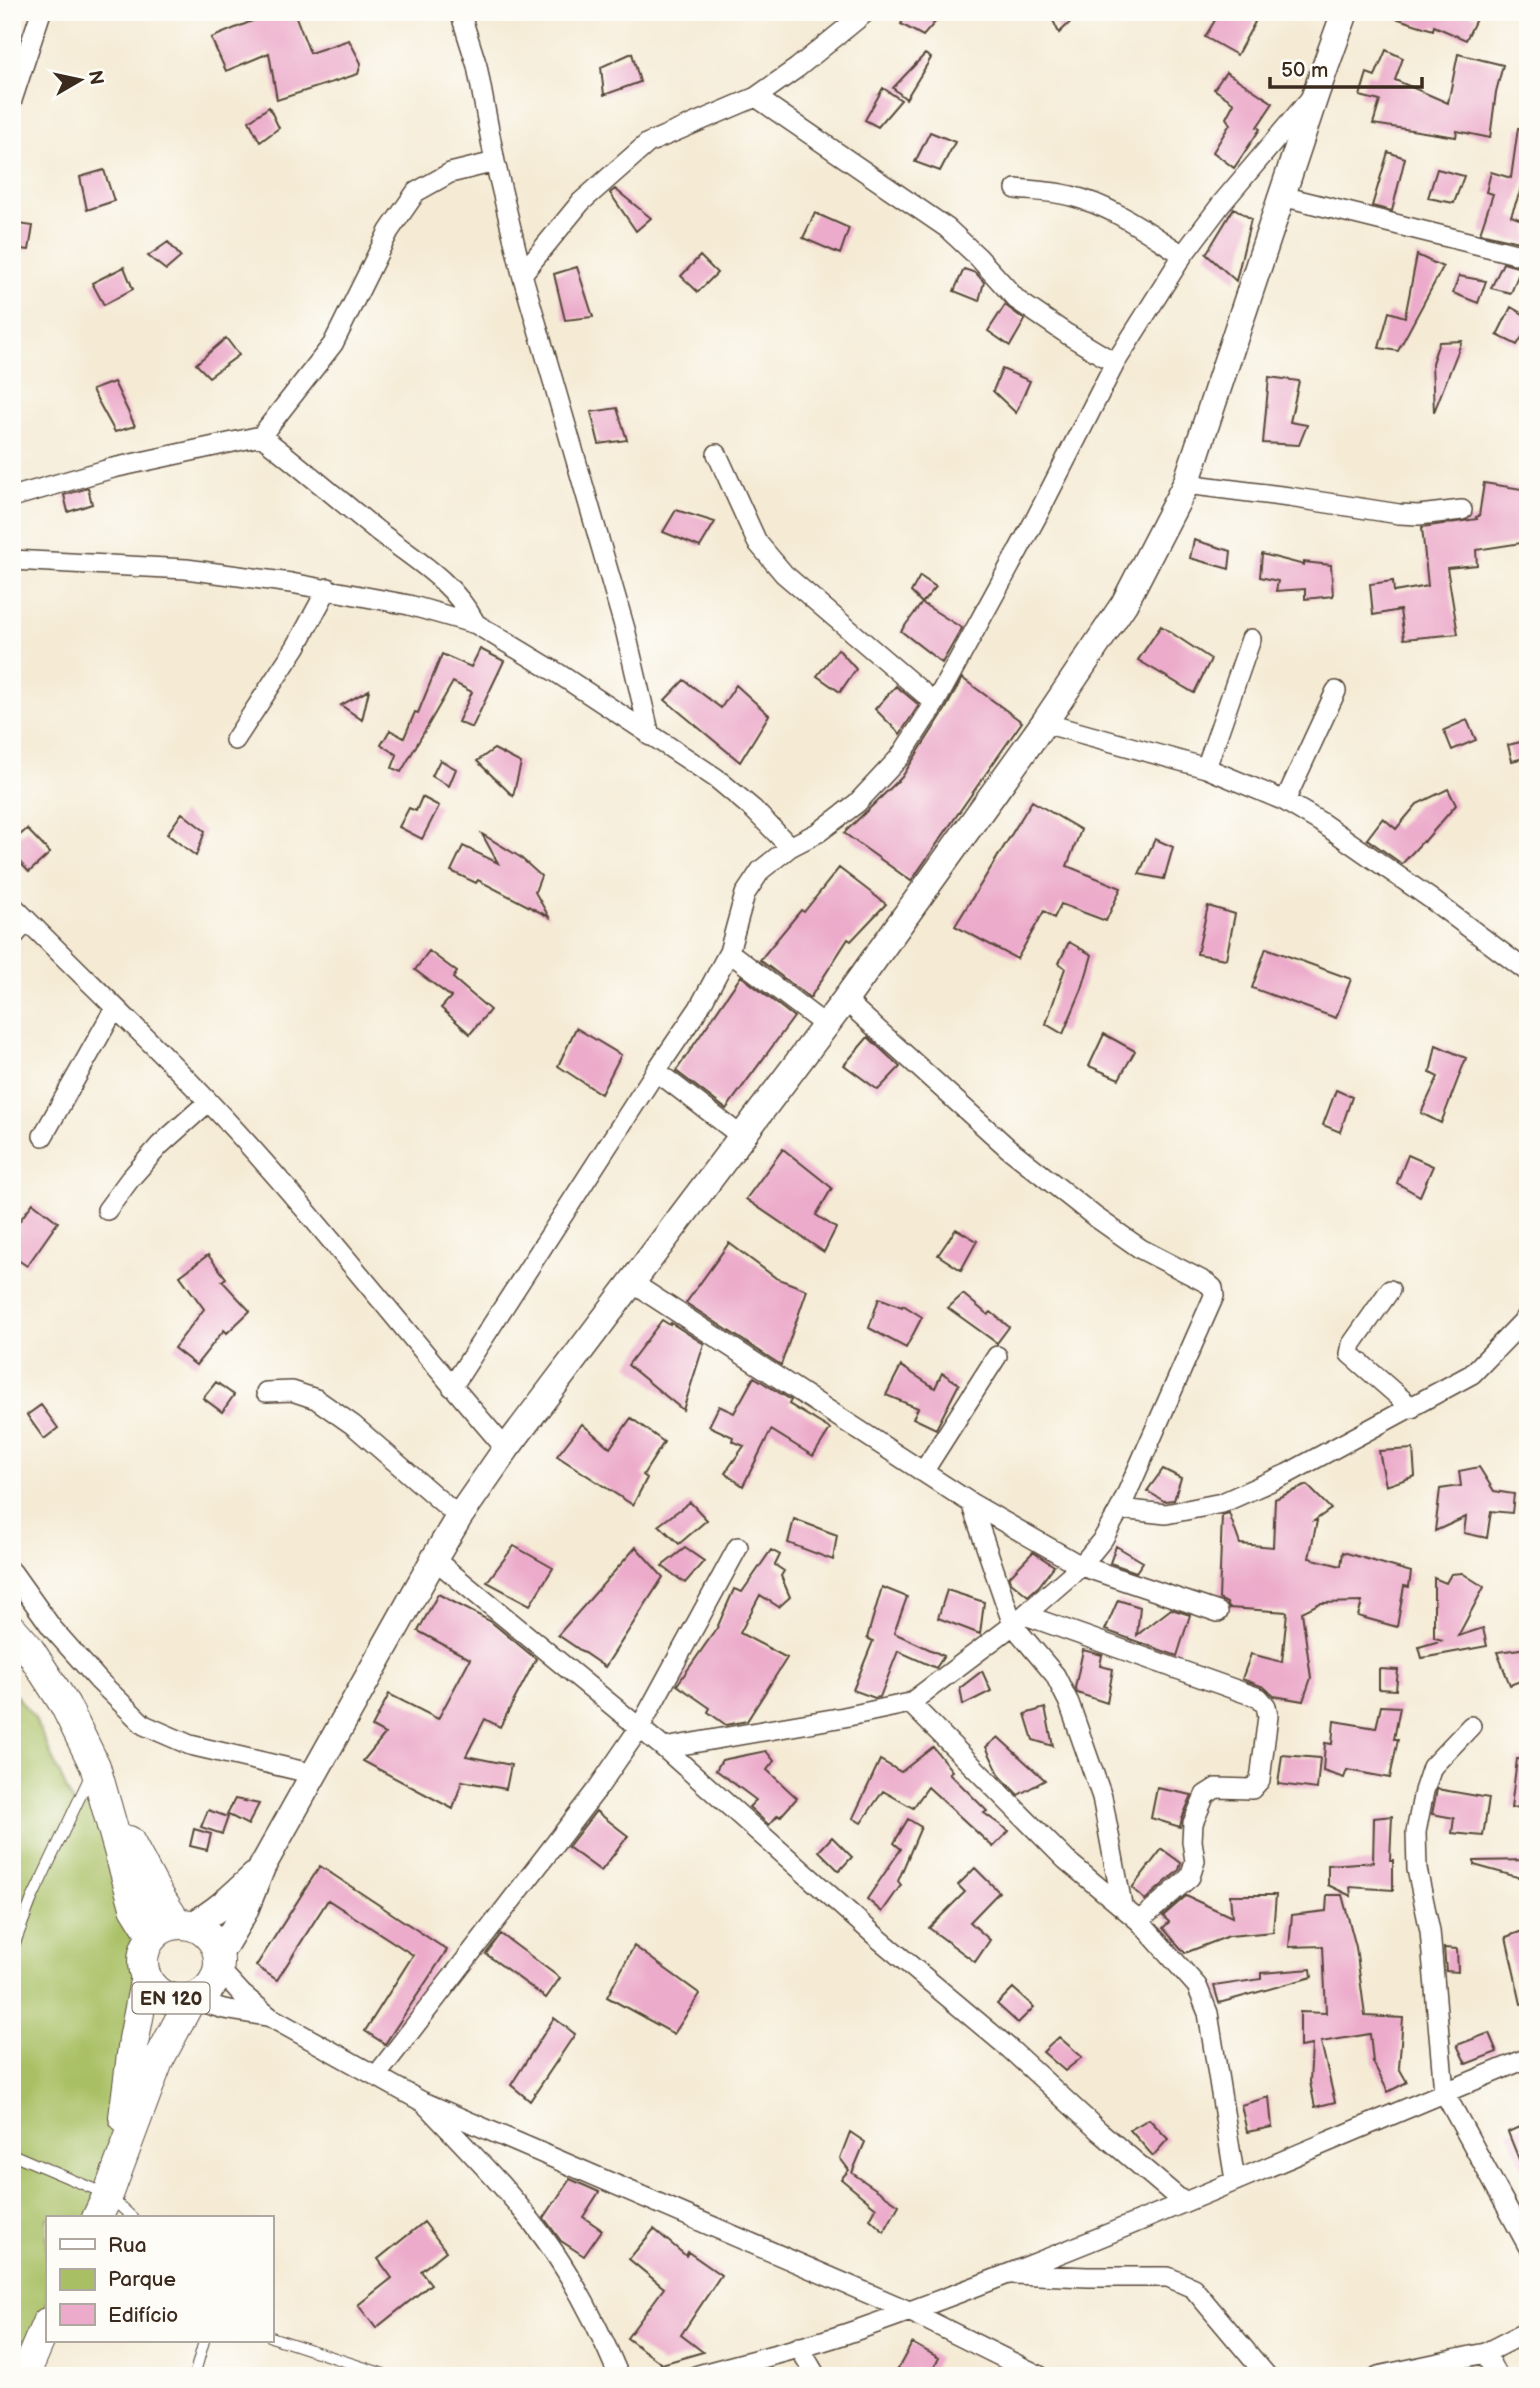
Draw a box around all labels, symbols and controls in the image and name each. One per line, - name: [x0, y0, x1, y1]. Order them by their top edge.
- north arrow: [46, 46, 116, 116]
- scale bar: [1270, 46, 1423, 90]
- text: 50 m: [1281, 58, 1328, 83]
- text: N: [83, 69, 108, 86]
- road number: EN 120: [132, 1982, 210, 2014]
- legend: [46, 2216, 273, 2342]
- text: Rua: [108, 2233, 147, 2258]
- text: Parque: [108, 2267, 176, 2292]
- text: Edifício: [108, 2303, 178, 2328]

